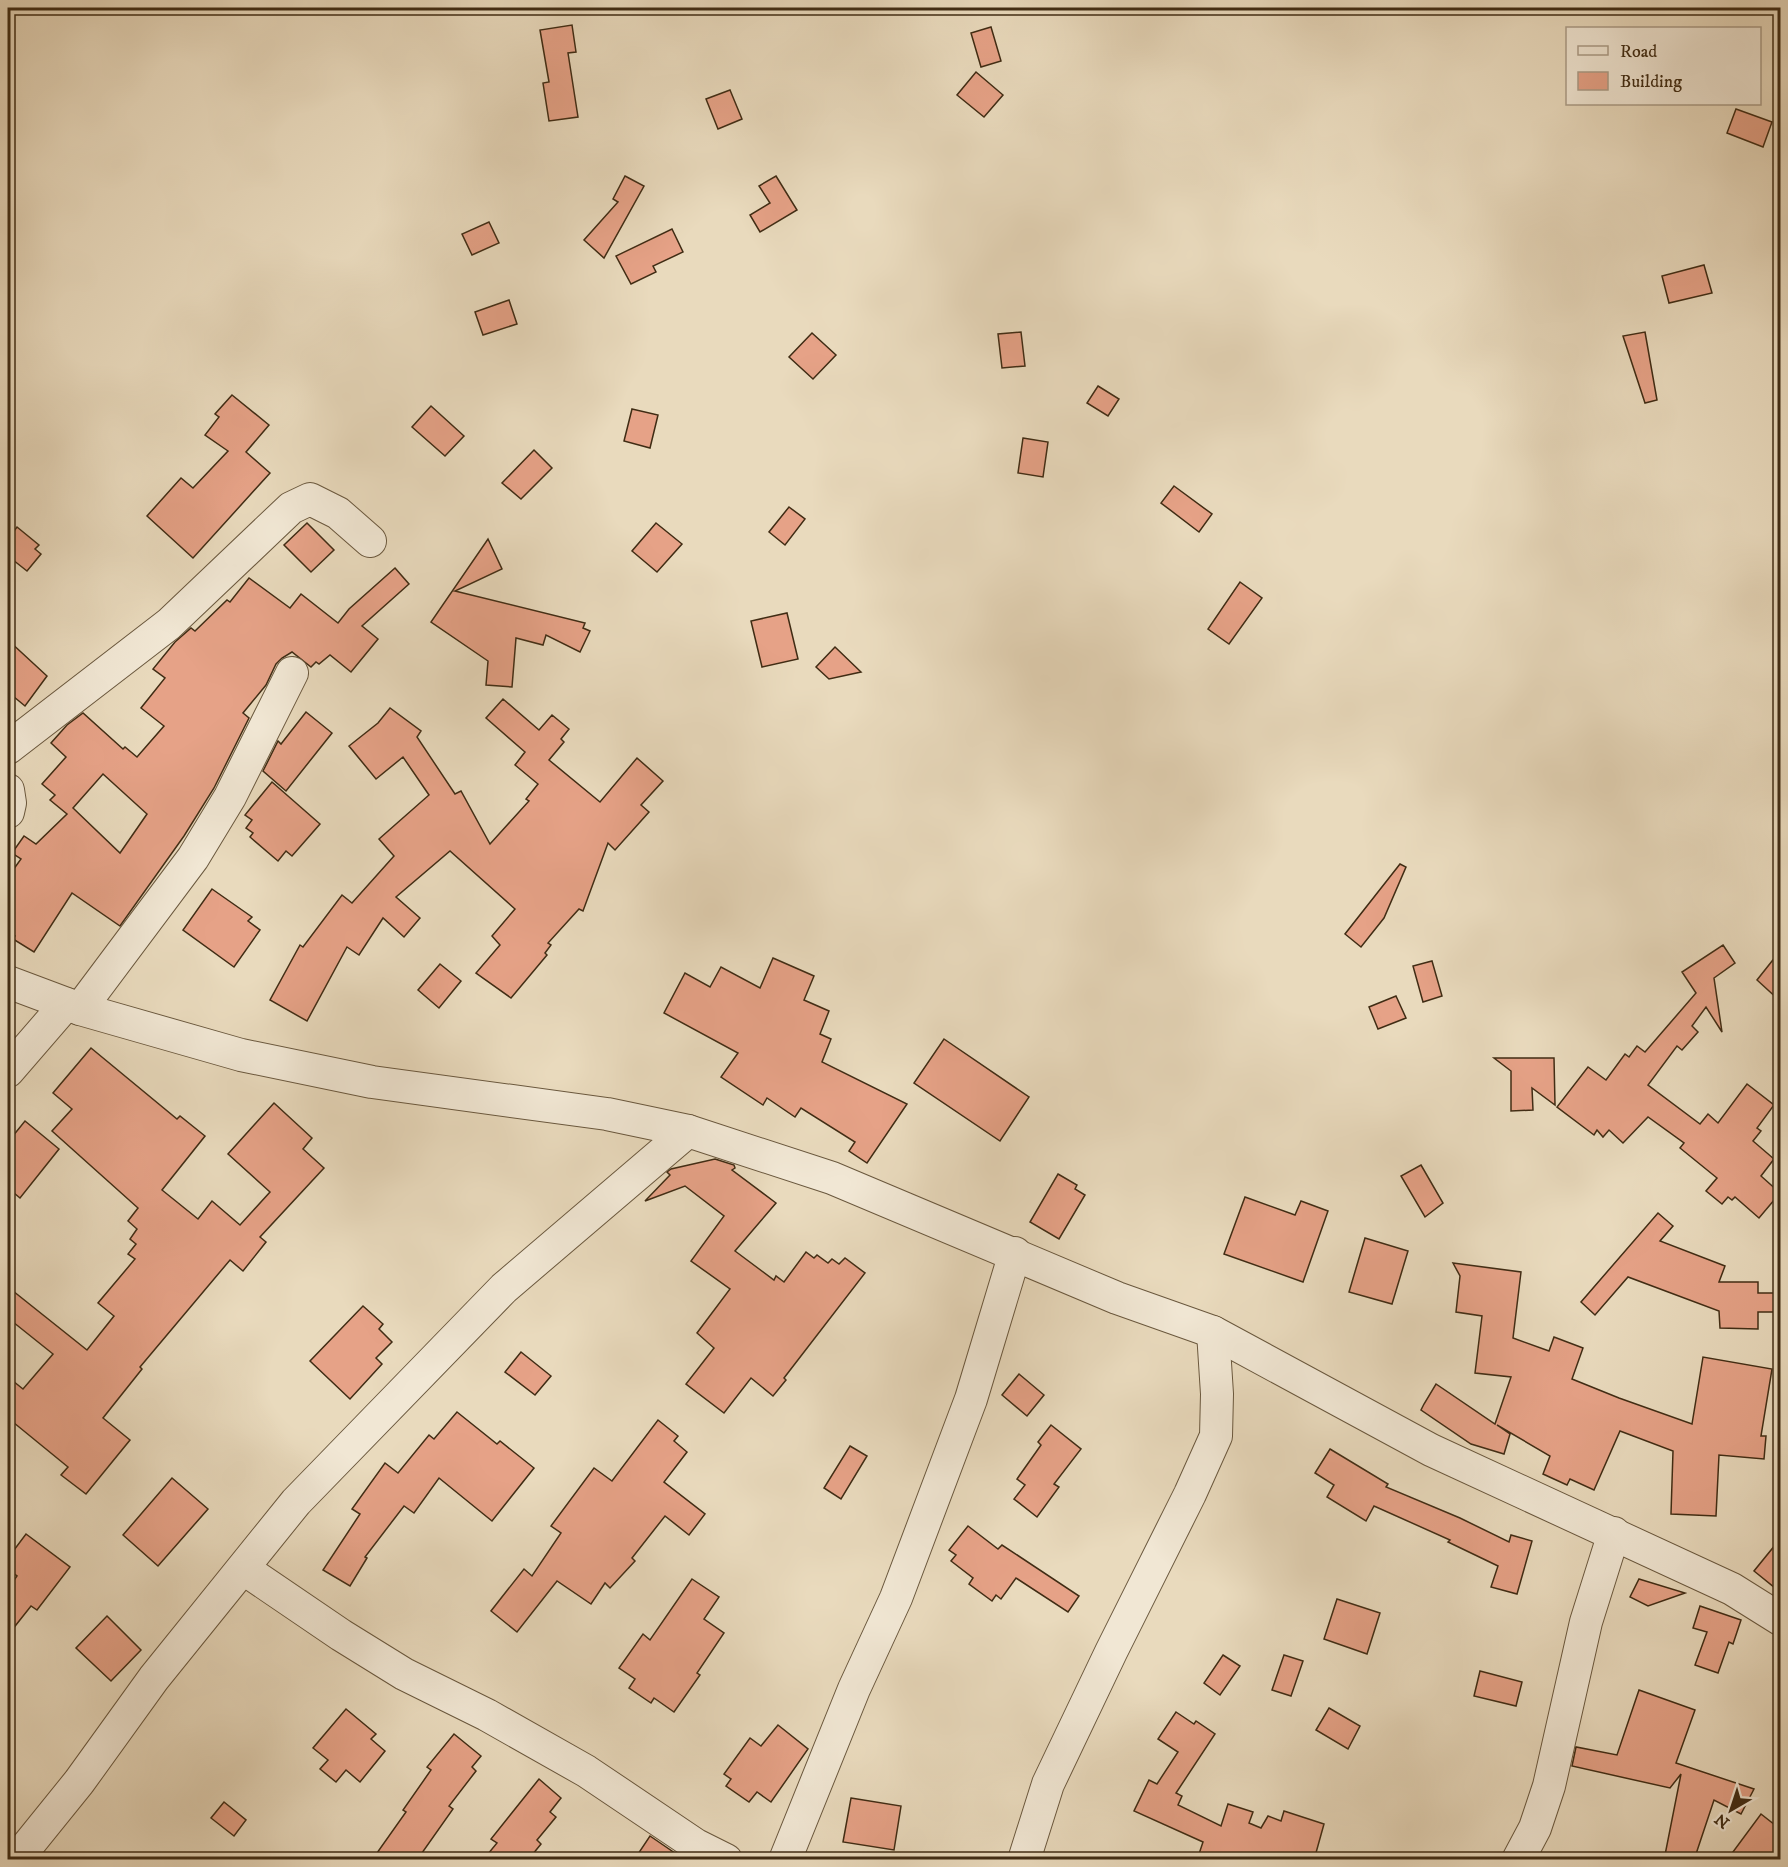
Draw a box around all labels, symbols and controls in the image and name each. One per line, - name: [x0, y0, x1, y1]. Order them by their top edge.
- legend: [1566, 27, 1761, 105]
- text: Road: [1620, 41, 1657, 63]
- text: Building: [1620, 71, 1682, 93]
- north arrow: [1701, 1780, 1761, 1840]
- text: N: [1711, 1809, 1734, 1833]

